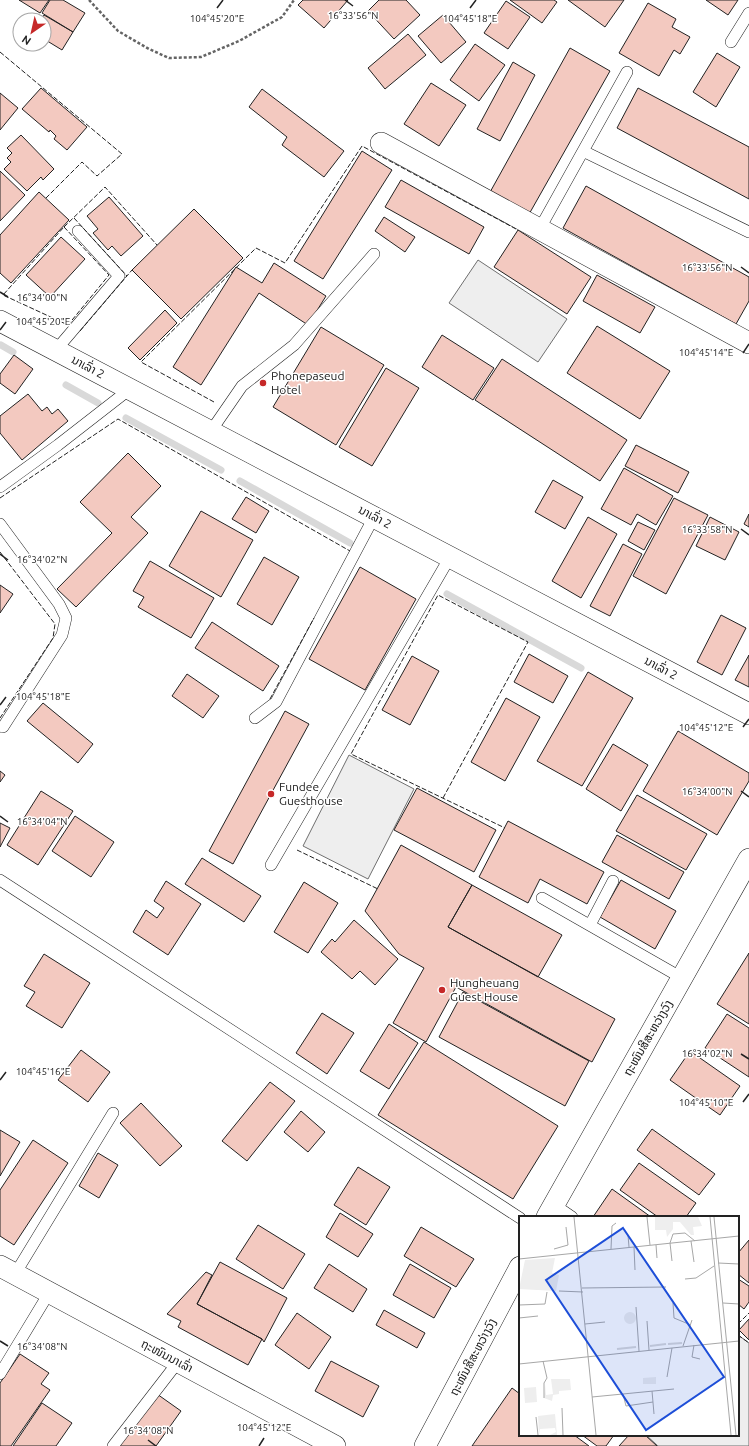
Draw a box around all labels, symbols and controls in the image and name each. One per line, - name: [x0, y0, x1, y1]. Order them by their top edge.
- text: 16°33'56"N: [328, 10, 378, 21]
- north arrow: [12, 12, 52, 52]
- text: 104°45'20"E: [190, 13, 245, 24]
- text: 104°45'18"E: [443, 13, 498, 24]
- text: N: [20, 33, 33, 48]
- text: 16°33'56"N: [682, 262, 732, 273]
- text: 16°34'00"N: [17, 292, 67, 303]
- text: 104°45'20"E: [16, 316, 71, 327]
- text: 104°45'14"E: [679, 347, 734, 358]
- street label: ນາເລົ່າ 2: [69, 350, 108, 381]
- place label: Phonepaseud Hotel: [271, 369, 344, 396]
- marker: Phonepaseud Hotel: [258, 378, 268, 388]
- street label: ນາເລົ່າ 2: [356, 500, 395, 531]
- text: 16°33'58"N: [682, 524, 732, 535]
- text: 16°34'02"N: [17, 554, 67, 565]
- street label: ນາເລົ່າ 2: [642, 651, 681, 682]
- text: 104°45'18"E: [16, 691, 71, 702]
- text: 104°45'12"E: [679, 722, 734, 733]
- place label: Fundee Guesthouse: [279, 780, 343, 807]
- text: 16°34'00"N: [682, 786, 732, 797]
- marker: Fundee Guesthouse: [266, 789, 276, 799]
- text: 16°34'04"N: [17, 816, 67, 827]
- place label: Hungheuang Guest House: [450, 976, 519, 1003]
- marker: Hungheuang Guest House: [437, 985, 447, 995]
- street label: ຖະໜົນສີສະຫວ່າງວົງ: [621, 997, 675, 1078]
- text: 16°34'02"N: [682, 1048, 732, 1059]
- text: 104°45'16"E: [16, 1066, 71, 1077]
- text: 104°45'10"E: [679, 1097, 734, 1108]
- inset map: [519, 1216, 739, 1436]
- street label: ຖະໜົນສີສະຫວ່າງວົງ: [447, 1316, 498, 1398]
- street label: ຖະໜົນນາເລົ່າ: [139, 1334, 196, 1375]
- text: 16°34'08"N: [17, 1341, 67, 1352]
- text: 104°45'12"E: [237, 1422, 292, 1433]
- text: 16°34'08"N: [123, 1425, 173, 1436]

